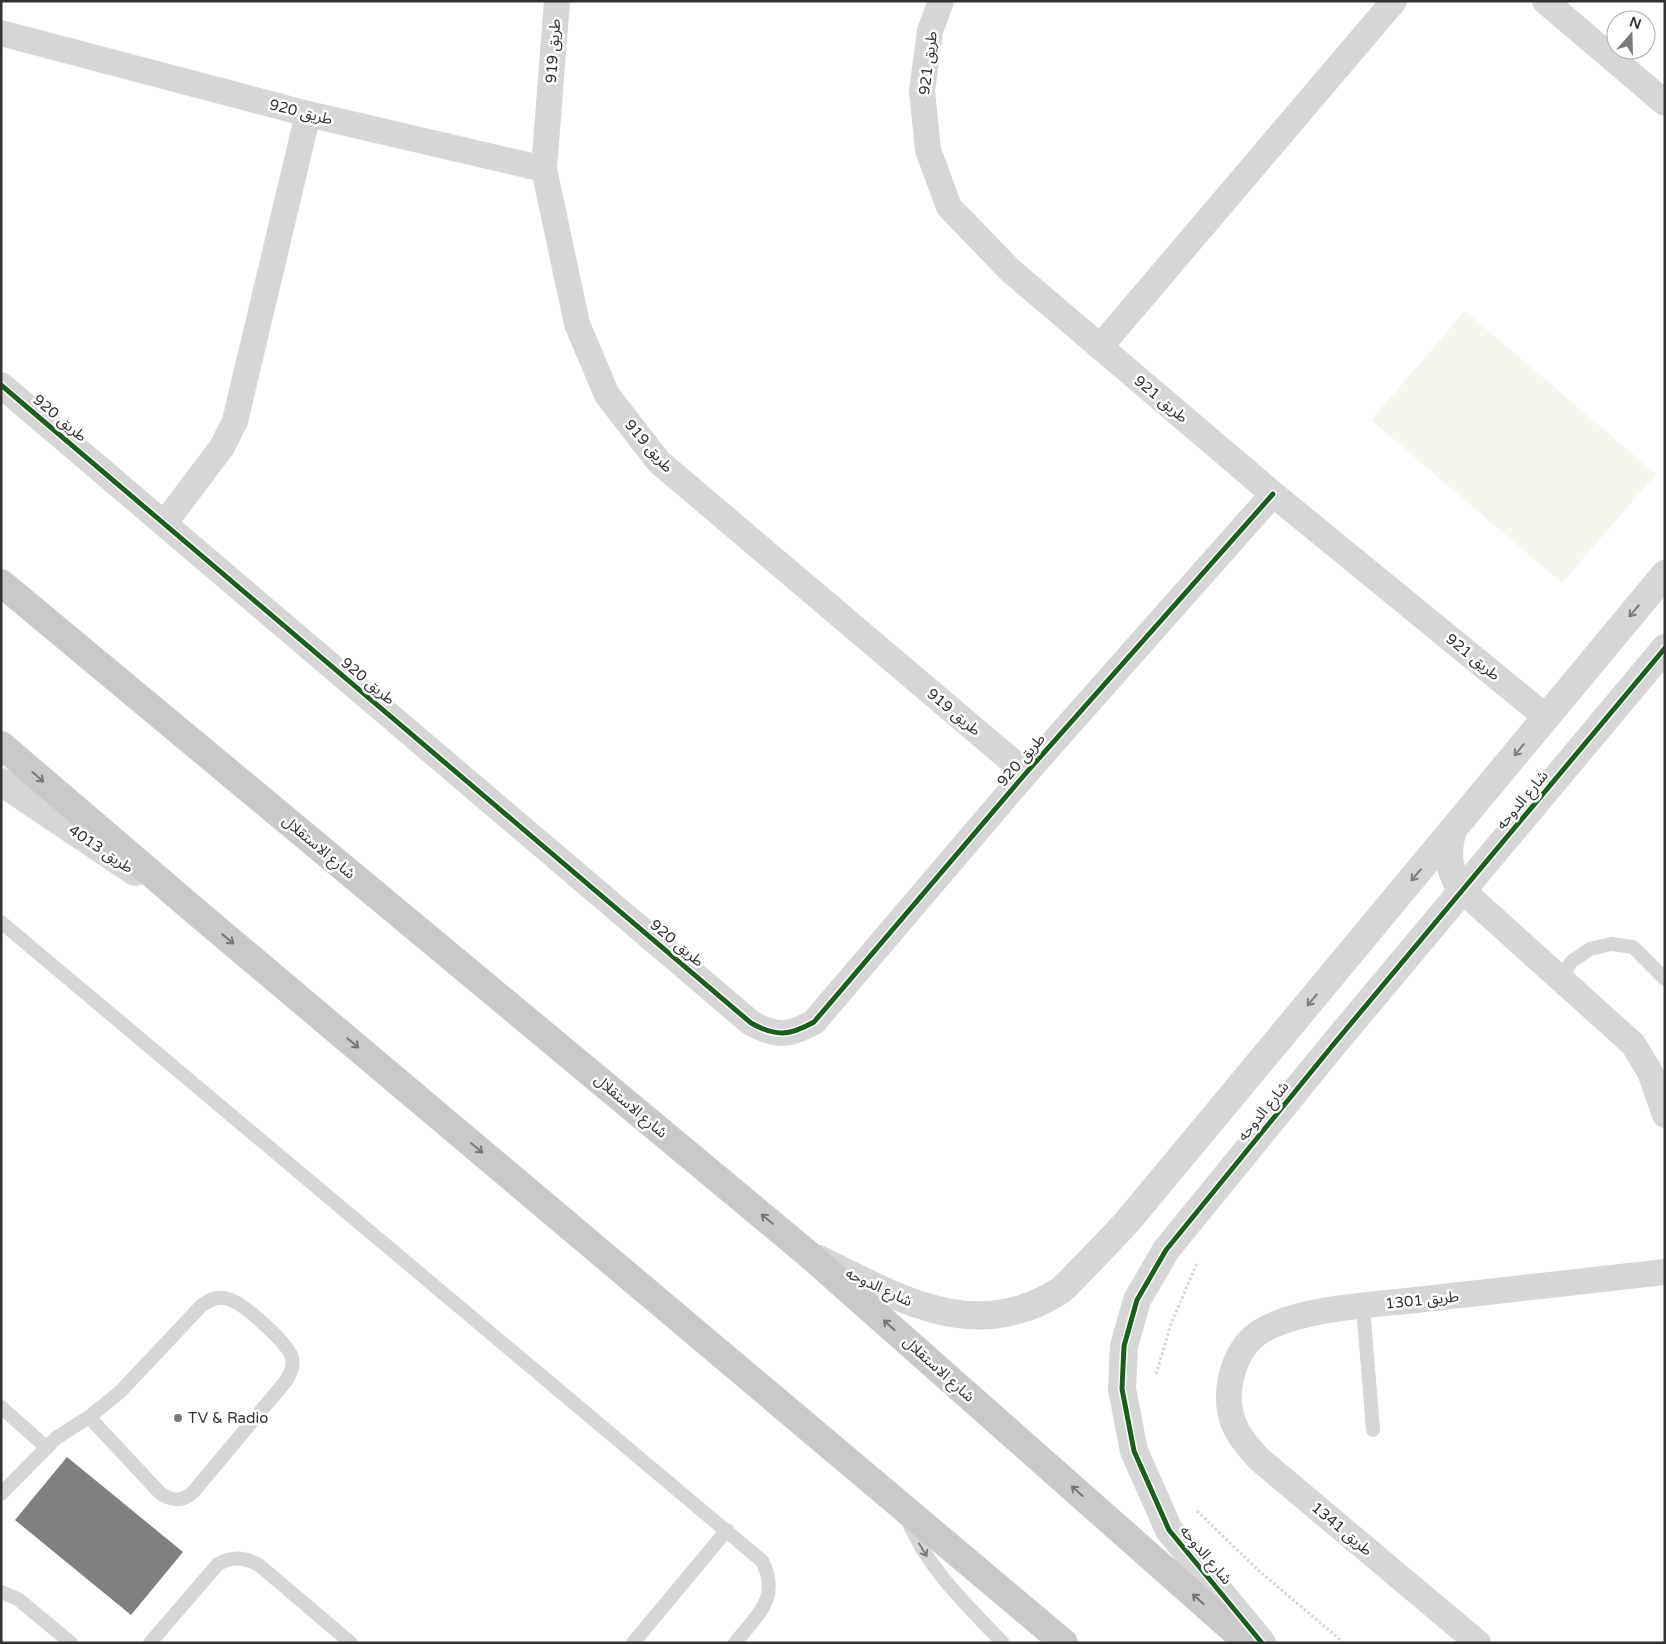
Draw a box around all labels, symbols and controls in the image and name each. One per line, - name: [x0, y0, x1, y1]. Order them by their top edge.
- north arrow: [1606, 10, 1656, 60]
- text: N: [1627, 13, 1643, 33]
- street label: طريق 919: [542, 18, 565, 84]
- street label: طريق 921: [915, 30, 942, 96]
- street label: طريق 920: [267, 95, 334, 129]
- street label: طريق 921: [1130, 371, 1191, 427]
- street label: طريق 920: [29, 390, 90, 446]
- street label: طريق 919: [620, 416, 677, 477]
- one-way arrow: [1628, 604, 1639, 617]
- street label: طريق 921: [1442, 630, 1504, 685]
- street label: طريق 920: [337, 653, 398, 709]
- street label: طريق 919: [923, 684, 984, 740]
- street label: طريق 920: [993, 730, 1050, 791]
- one-way arrow: [1514, 743, 1525, 756]
- street label: شارع الدوحه: [1492, 767, 1554, 835]
- one-way arrow: [32, 771, 45, 782]
- street label: شارع الاستقلال: [277, 811, 359, 885]
- street label: طريق 4013: [65, 821, 137, 878]
- one-way arrow: [1410, 869, 1421, 882]
- street label: طريق 920: [646, 915, 707, 971]
- one-way arrow: [222, 933, 235, 945]
- one-way arrow: [1306, 994, 1317, 1007]
- one-way arrow: [346, 1038, 359, 1049]
- street label: شارع الاستقلال: [589, 1070, 671, 1144]
- street label: شارع الدوحه: [1234, 1077, 1295, 1146]
- one-way arrow: [470, 1143, 483, 1154]
- one-way arrow: [760, 1213, 773, 1225]
- street label: شارع الدوحه: [842, 1264, 915, 1313]
- street label: طريق 1301: [1384, 1287, 1460, 1314]
- one-way arrow: [883, 1320, 896, 1331]
- street label: شارع الاستقلال: [898, 1332, 978, 1408]
- place label: TV & Radio: [188, 1409, 268, 1427]
- marker: TV & Radio: [172, 1412, 184, 1424]
- one-way arrow: [1070, 1485, 1083, 1497]
- street label: طريق 1341: [1307, 1498, 1376, 1560]
- street label: شارع الدوحه: [1174, 1522, 1236, 1590]
- one-way arrow: [919, 1543, 929, 1557]
- one-way arrow: [1192, 1593, 1205, 1605]

